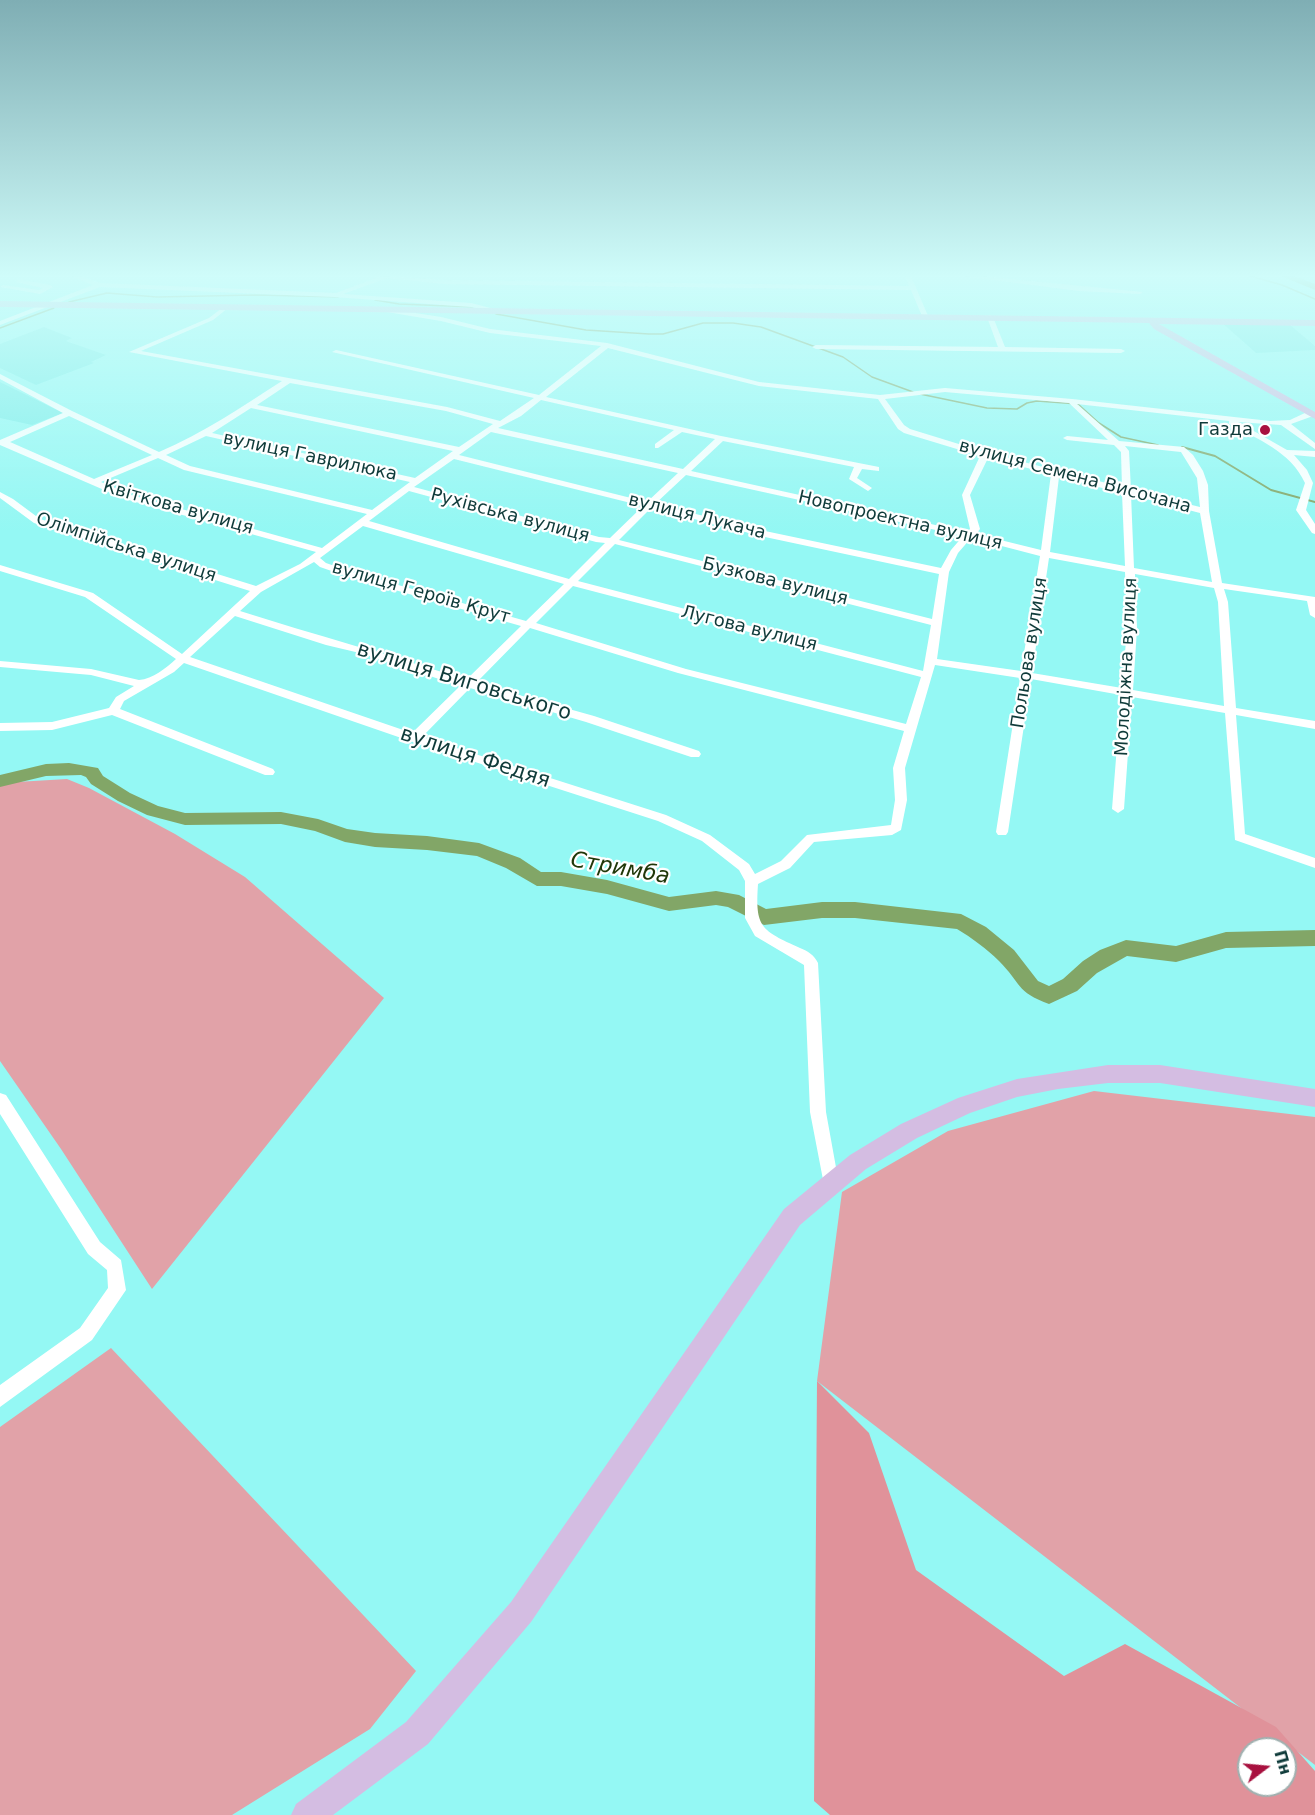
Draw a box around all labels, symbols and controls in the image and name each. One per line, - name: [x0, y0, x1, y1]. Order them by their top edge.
- place label: Газда: [1198, 419, 1253, 441]
- marker: Газда: [1258, 423, 1272, 437]
- street label: вулиця Гаврилюка: [221, 428, 399, 486]
- street label: вулиця Семена Височана: [957, 436, 1193, 518]
- street label: Квіткова вулиця: [100, 476, 256, 540]
- street label: Рухівська вулиця: [428, 484, 592, 548]
- street label: Новопроектна вулиця: [796, 487, 1004, 555]
- street label: вулиця Лукача: [626, 489, 768, 545]
- street label: Олімпійська вулиця: [33, 509, 219, 587]
- street label: Бузкова вулиця: [700, 553, 850, 611]
- street label: вулиця Героїв Крут: [329, 557, 513, 629]
- street label: Польова вулиця: [1007, 576, 1053, 730]
- street label: Молодіжна вулиця: [1112, 577, 1142, 757]
- street label: Лугова вулиця: [679, 602, 819, 656]
- street label: вулиця Виговського: [354, 637, 574, 727]
- street label: вулиця Федяя: [397, 722, 553, 794]
- water label: Стримба: [568, 847, 672, 891]
- north arrow: [1237, 1737, 1297, 1797]
- text: Пн: [1270, 1748, 1295, 1777]

